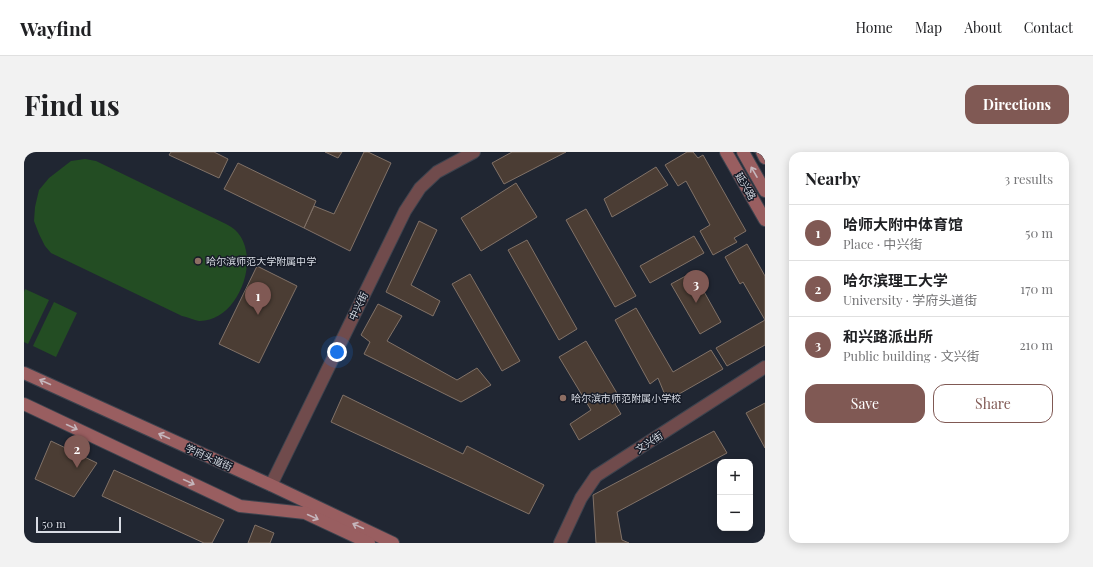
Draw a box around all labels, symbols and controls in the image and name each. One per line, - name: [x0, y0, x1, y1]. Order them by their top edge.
- text: Wayfind: [20, 15, 92, 41]
- text: Home: [855, 18, 893, 37]
- text: Map: [915, 18, 942, 37]
- text: About: [964, 18, 1002, 37]
- text: Contact: [1024, 18, 1073, 37]
- button: Directions: [965, 85, 1069, 124]
- text: Find us: [24, 86, 120, 123]
- one-way arrow: [749, 166, 757, 178]
- text: Nearby: [805, 167, 860, 189]
- street label: 延兴路: [732, 170, 760, 202]
- text: 3 results: [1004, 170, 1053, 187]
- text: 哈师大附中体育馆: [843, 214, 963, 234]
- text: 1: [816, 224, 820, 241]
- text: 50 m: [1025, 224, 1053, 241]
- text: Place · 中兴街: [843, 235, 922, 252]
- place label: 哈尔滨师范大学附属中学: [206, 254, 316, 268]
- marker: 哈尔滨师范大学附属中学: [193, 256, 203, 266]
- pin: 3: [683, 270, 709, 303]
- text: 哈尔滨理工大学: [843, 270, 948, 290]
- text: 2: [815, 280, 821, 297]
- text: 170 m: [1020, 280, 1053, 297]
- pin: 1: [245, 282, 271, 315]
- street label: 中兴街: [345, 289, 371, 323]
- text: University · 学府头道街: [843, 291, 977, 308]
- text: 和兴路派出所: [843, 326, 933, 346]
- text: 3: [815, 336, 821, 353]
- text: 210 m: [1019, 336, 1053, 353]
- your location: [327, 342, 347, 362]
- text: Public building · 文兴街: [843, 347, 979, 364]
- one-way arrow: [40, 378, 52, 386]
- button: Save: [805, 384, 925, 423]
- button: Share: [933, 384, 1053, 423]
- place label: 哈尔滨市师范附属小学校: [571, 391, 681, 405]
- marker: 哈尔滨市师范附属小学校: [558, 393, 568, 403]
- one-way arrow: [66, 424, 78, 431]
- street label: 文兴街: [633, 428, 665, 456]
- one-way arrow: [158, 432, 170, 439]
- pin: 2: [64, 435, 90, 468]
- street label: 学府头道街: [183, 440, 235, 474]
- map controls: [717, 459, 753, 531]
- button: +: [717, 459, 753, 495]
- one-way arrow: [183, 479, 195, 486]
- button: −: [717, 495, 753, 531]
- one-way arrow: [307, 514, 319, 521]
- scale bar: [36, 515, 121, 534]
- text: 50 m: [42, 516, 66, 531]
- one-way arrow: [352, 522, 364, 529]

